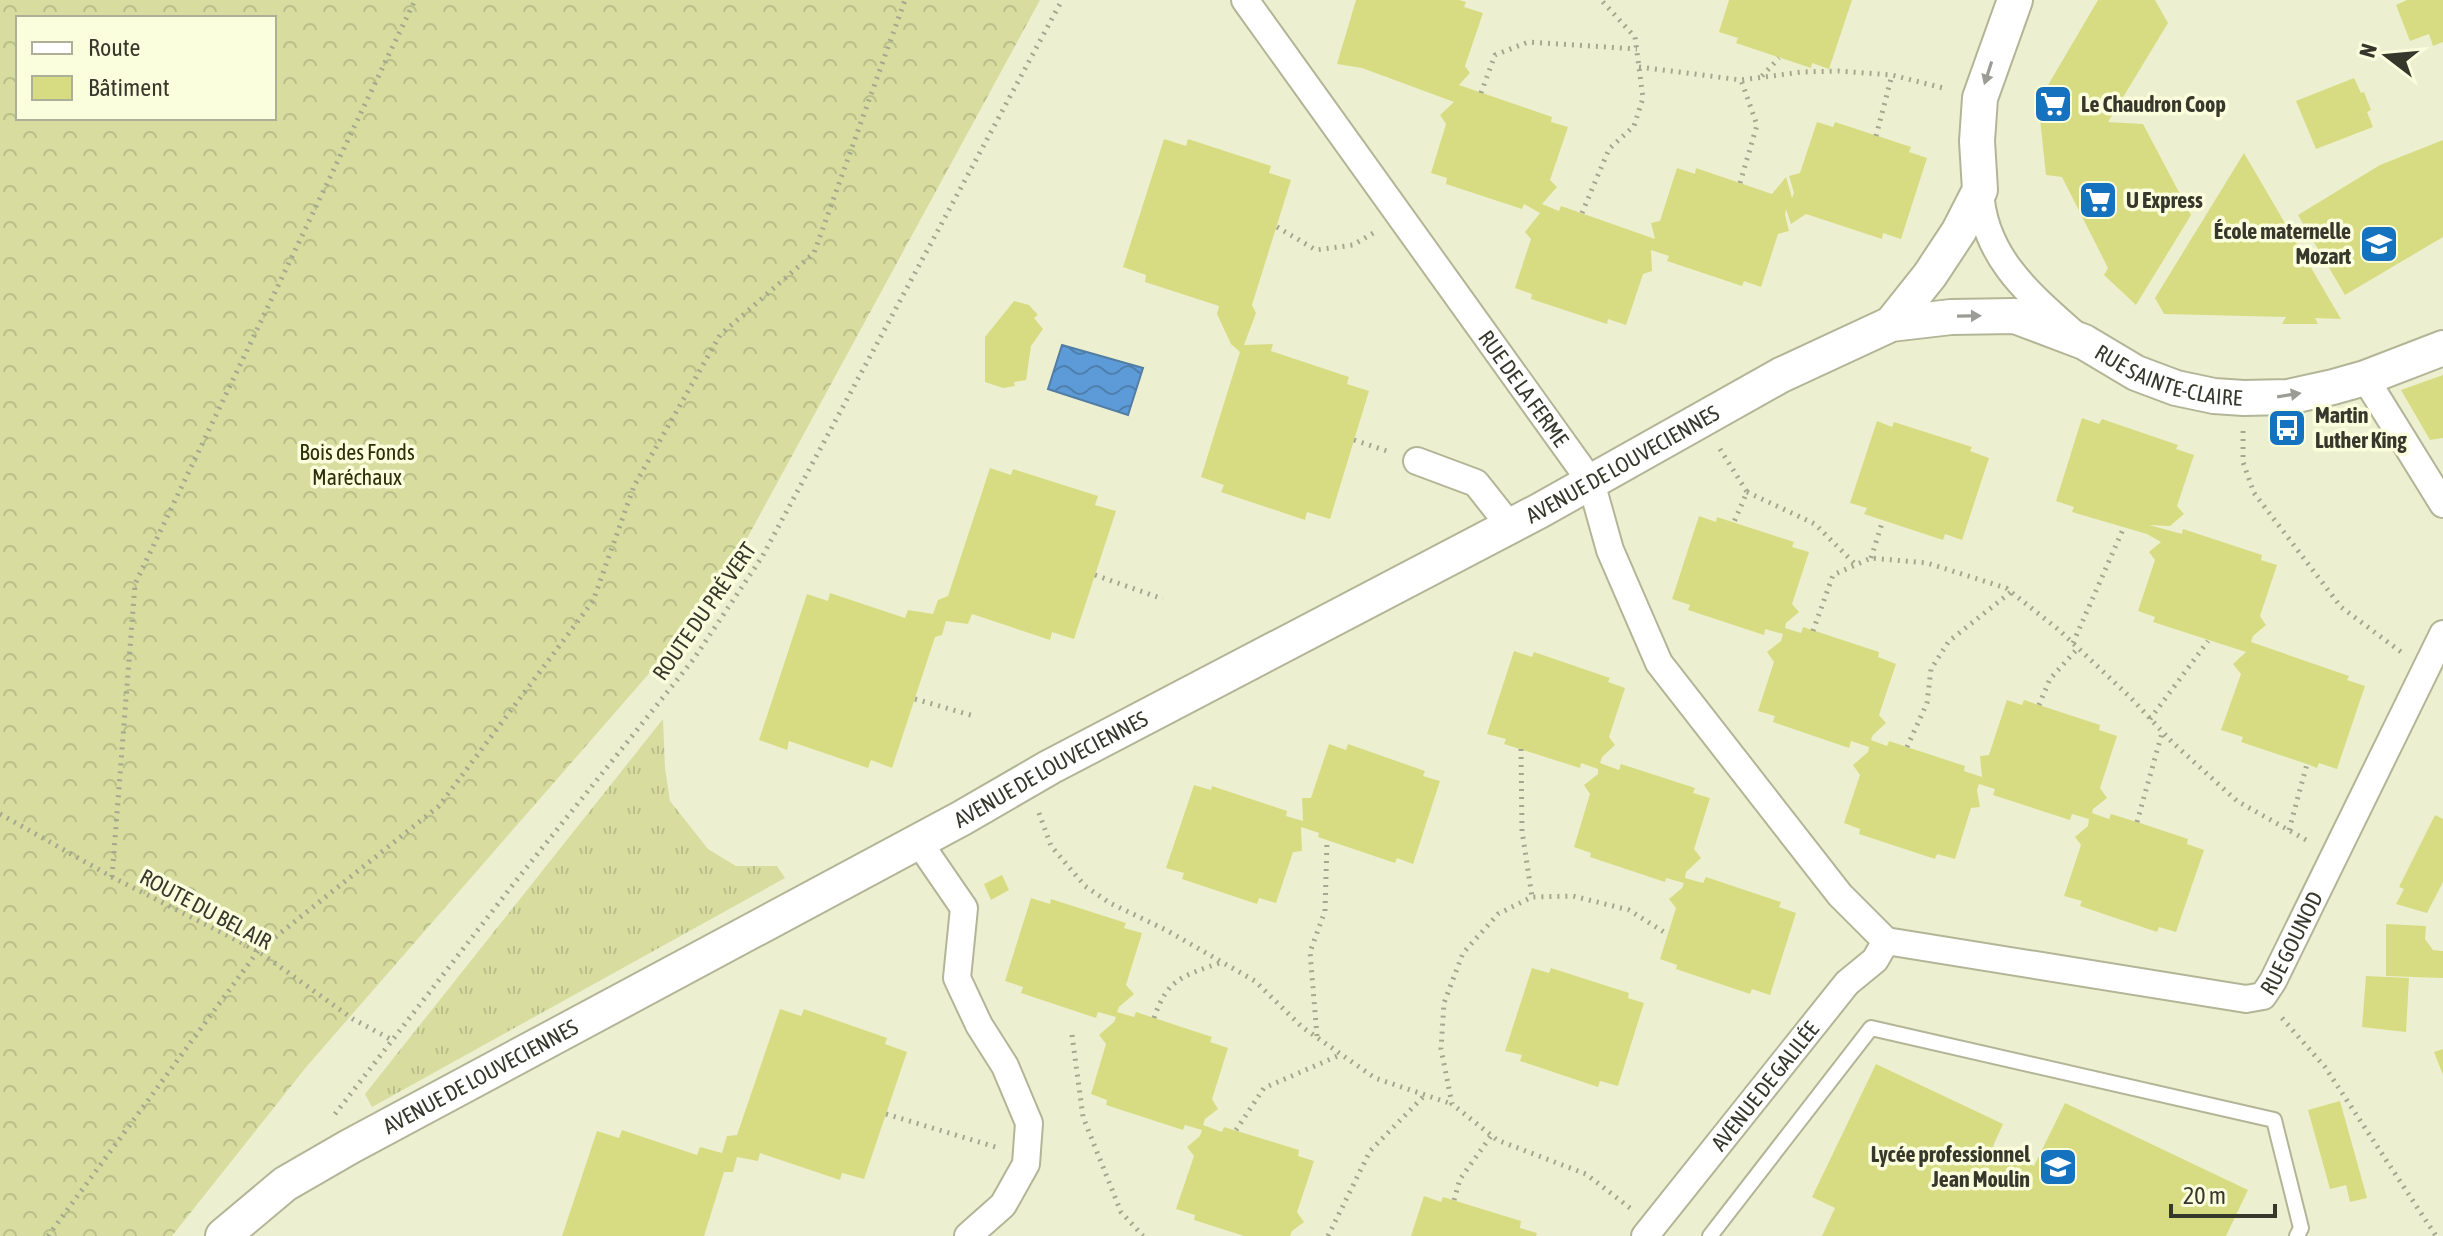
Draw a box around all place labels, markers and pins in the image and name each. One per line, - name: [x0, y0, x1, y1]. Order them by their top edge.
- supermarket icon: Le Chaudron Coop: [2032, 83, 2074, 125]
- place label: Le Chaudron Coop: [2081, 91, 2226, 117]
- supermarket icon: U Express: [2077, 179, 2119, 221]
- place label: U Express: [2126, 187, 2203, 213]
- place label: École maternelle Mozart: [2214, 218, 2352, 269]
- school or university icon: École maternelle Mozart: [2358, 223, 2400, 265]
- place label: Martin Luther King: [2315, 402, 2407, 453]
- bus stop icon: Martin Luther King: [2266, 407, 2308, 449]
- place label: Lycée professionnel Jean Moulin: [1871, 1141, 2031, 1192]
- school or university icon: Lycée professionnel Jean Moulin: [2037, 1146, 2079, 1188]

